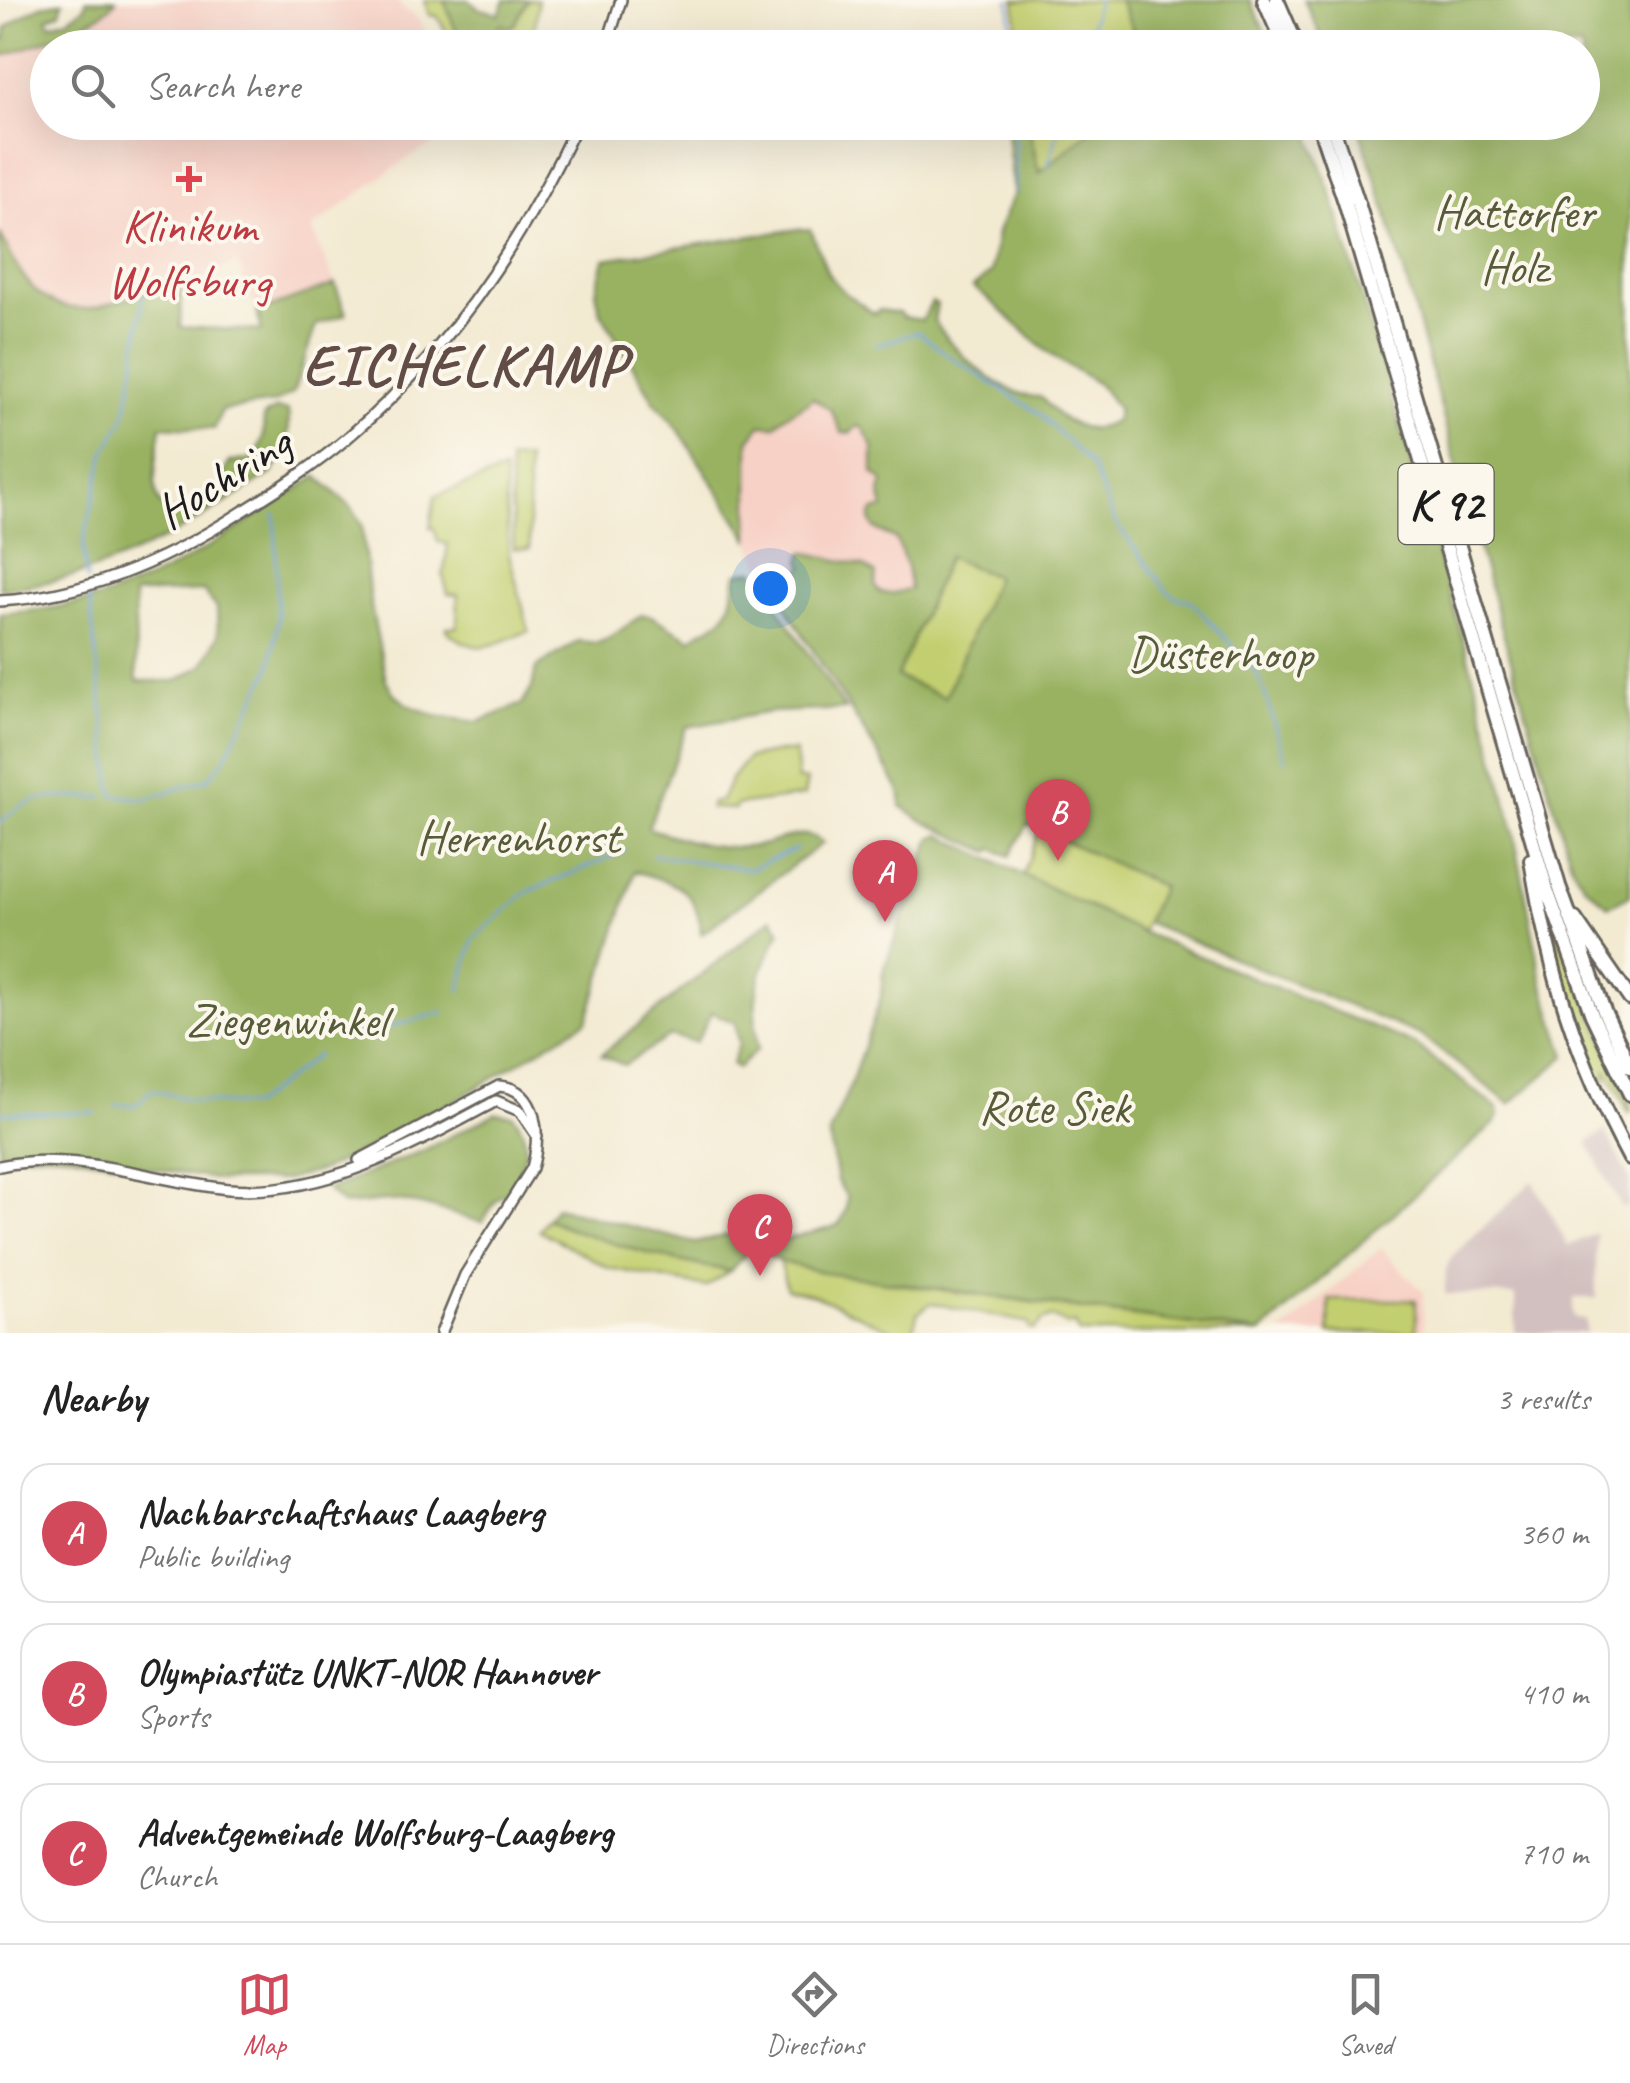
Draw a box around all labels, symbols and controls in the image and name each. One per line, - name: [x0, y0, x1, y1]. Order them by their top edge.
- search box: [30, 30, 1600, 140]
- icon: search: [65, 58, 120, 113]
- text: Search here: [145, 62, 300, 109]
- marker: Klinikum Wolfsburg: [176, 166, 202, 192]
- park label: Hattorfer Holz: [1434, 182, 1598, 297]
- place label: Klinikum Wolfsburg: [108, 196, 273, 311]
- district label: EICHELKAMP: [303, 328, 634, 401]
- street label: Hochring: [144, 410, 305, 542]
- road number: K 92: [1398, 464, 1494, 544]
- your location: [745, 563, 796, 614]
- park label: Düsterhoop: [1128, 623, 1315, 683]
- pin: B: [1026, 778, 1090, 861]
- park label: Herrenhorst: [416, 807, 624, 867]
- pin: A: [852, 840, 918, 922]
- park label: Ziegenwinkel: [186, 990, 394, 1050]
- park label: Rote Siek: [979, 1077, 1133, 1137]
- pin: C: [728, 1194, 792, 1276]
- text: Nearby: [40, 1372, 146, 1425]
- text: 3 results: [1496, 1378, 1590, 1419]
- text: Nachbarschaftshaus Laagberg: [137, 1489, 543, 1536]
- text: A: [66, 1513, 83, 1554]
- text: 360 m: [1519, 1513, 1588, 1554]
- text: Public building: [137, 1536, 289, 1577]
- text: Olympiastütz UNKT-NOR Hannover: [137, 1649, 597, 1696]
- text: B: [66, 1673, 83, 1714]
- text: 410 m: [1519, 1673, 1588, 1714]
- text: Sports: [137, 1696, 209, 1737]
- text: Adventgemeinde Wolfsburg-Laagberg: [137, 1809, 613, 1856]
- text: C: [67, 1833, 82, 1874]
- text: 710 m: [1519, 1833, 1588, 1874]
- text: Church: [137, 1856, 217, 1897]
- tab: Map: [237, 1967, 292, 2062]
- tab: Directions: [766, 1967, 864, 2062]
- tab: Saved: [1338, 1967, 1393, 2062]

